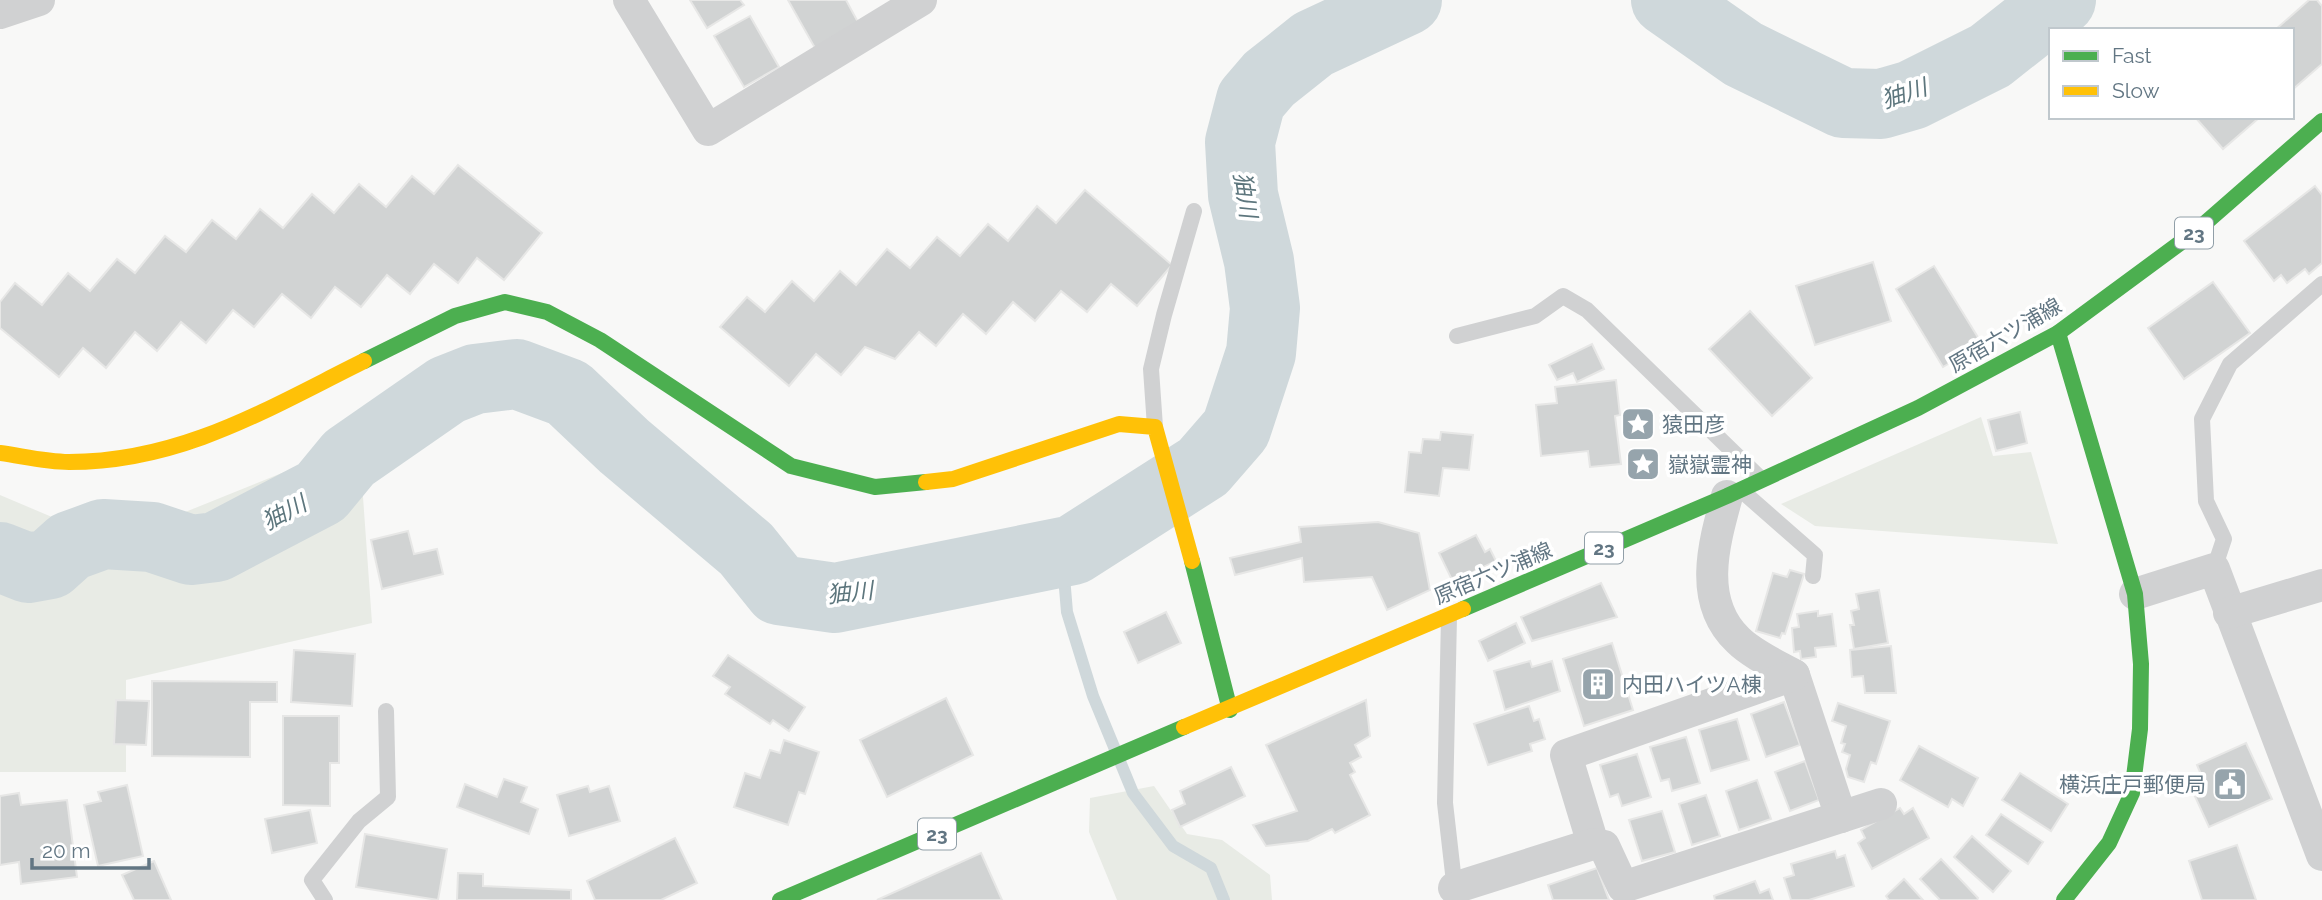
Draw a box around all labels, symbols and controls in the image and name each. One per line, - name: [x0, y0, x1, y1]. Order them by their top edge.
- legend: [2049, 28, 2294, 119]
- text: Fast: [2112, 43, 2152, 68]
- water label: 㹨川: [1878, 72, 1933, 113]
- text: Slow: [2112, 78, 2160, 103]
- water label: 㹨川: [1229, 170, 1263, 223]
- road number: 23: [2175, 218, 2213, 248]
- street label: 原宿六ツ浦線: [1944, 293, 2066, 377]
- place icon: 猿田彦: [1619, 405, 1657, 443]
- place label: 猿田彦: [1662, 412, 1725, 437]
- place icon: 嶽嶽霊神: [1624, 445, 1662, 483]
- place label: 嶽嶽霊神: [1668, 452, 1752, 477]
- water label: 㹨川: [257, 488, 313, 535]
- road number: 23: [1585, 533, 1623, 564]
- street label: 原宿六ツ浦線: [1430, 537, 1556, 609]
- water label: 㹨川: [826, 576, 877, 608]
- building icon: 内田ハイツA棟: [1579, 665, 1617, 703]
- place label: 内田ハイツA棟: [1622, 672, 1762, 697]
- public building icon: 横浜庄戸郵便局: [2211, 765, 2249, 803]
- place label: 横浜庄戸郵便局: [2059, 772, 2206, 797]
- road number: 23: [918, 818, 956, 849]
- scale bar: [32, 827, 149, 871]
- text: 20 m: [42, 838, 90, 863]

